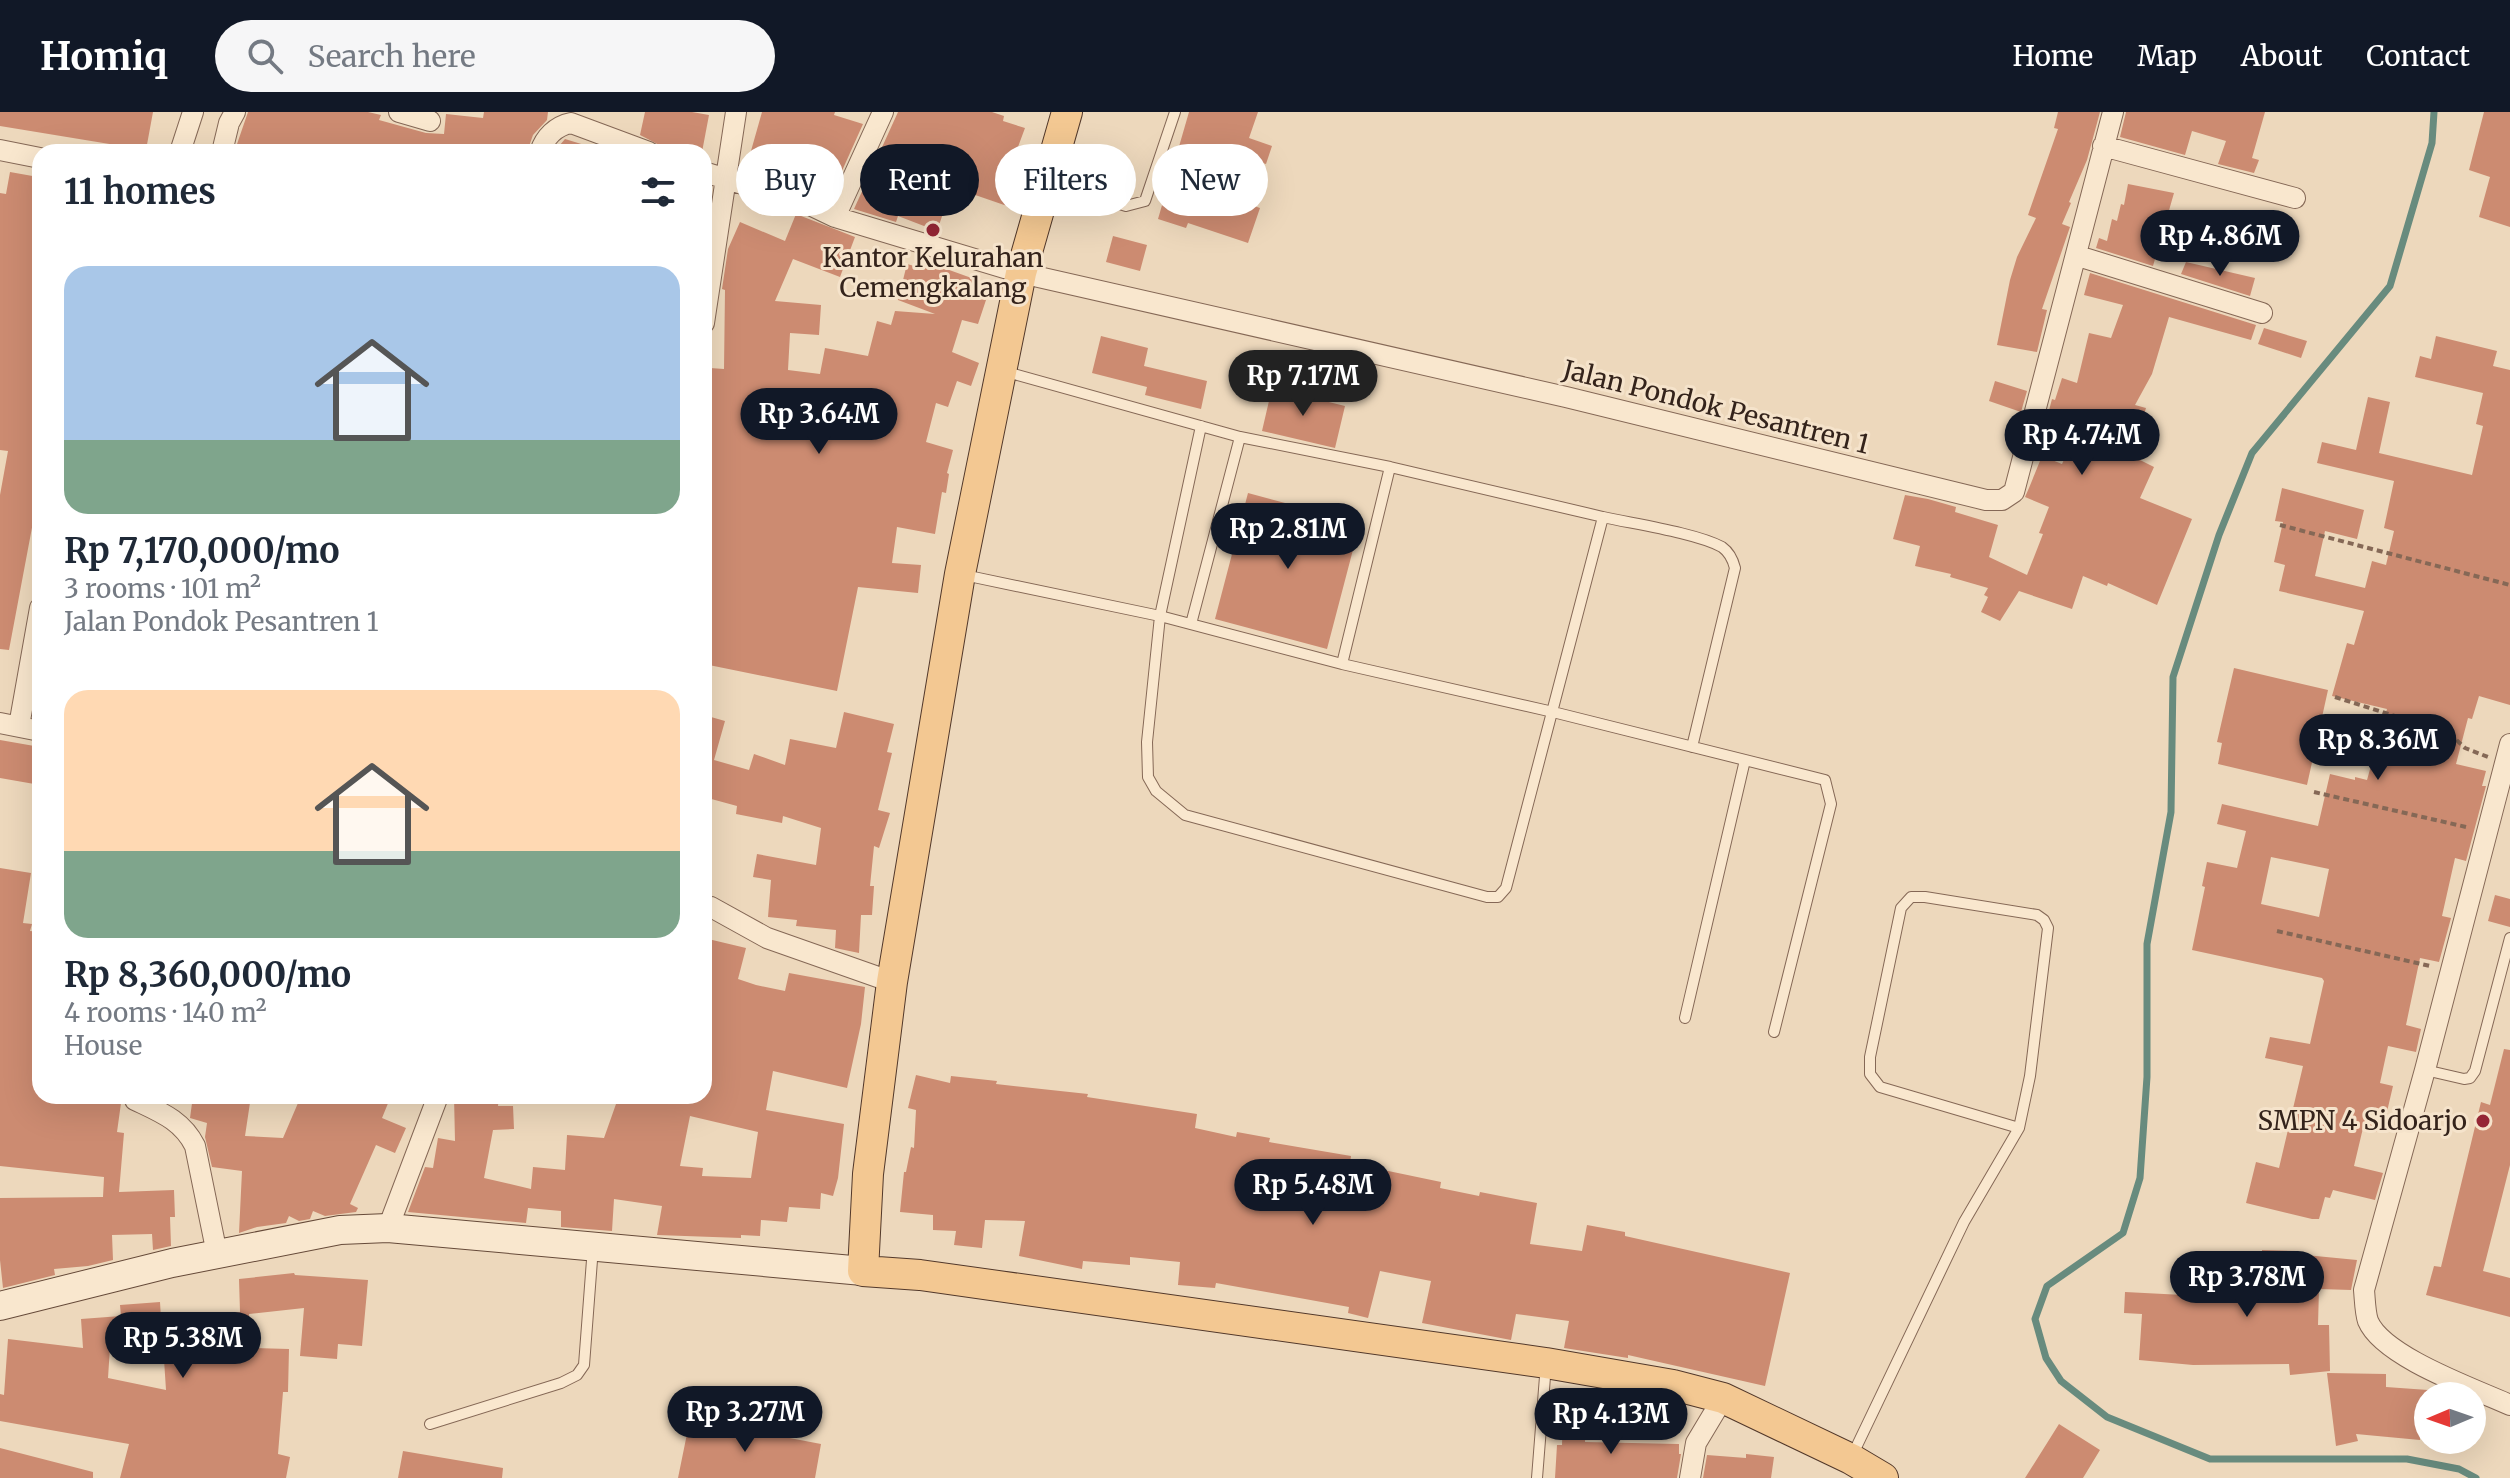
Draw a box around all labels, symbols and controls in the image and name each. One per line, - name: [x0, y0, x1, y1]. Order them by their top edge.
- search box: [215, 20, 775, 92]
- text: Homiq: [40, 33, 167, 80]
- icon: search: [243, 34, 287, 78]
- text: Search here: [307, 37, 476, 75]
- text: Home: [2012, 38, 2093, 74]
- text: Map: [2137, 38, 2197, 74]
- text: About: [2241, 38, 2322, 74]
- text: Contact: [2366, 38, 2470, 74]
- chip: Buy: [736, 144, 844, 216]
- chip: Rent: [860, 144, 979, 216]
- chip: Filters: [995, 144, 1136, 216]
- chip: New: [1152, 144, 1268, 216]
- icon: filters: [636, 170, 680, 214]
- text: 11 homes: [64, 171, 216, 213]
- pin: Rp 4.86M: [2137, 210, 2303, 278]
- text: Rp 4.86M: [2158, 219, 2282, 252]
- marker: Kantor Kelurahan Cemengkalang: [924, 221, 942, 239]
- place label: Kantor Kelurahan Cemengkalang: [822, 241, 1044, 304]
- icon: home: [300, 318, 444, 462]
- pin: Rp 7.17M: [1220, 350, 1386, 418]
- street label: Jalan Pondok Pesantren 1: [1559, 352, 1873, 461]
- text: Rp 7.17M: [1247, 359, 1359, 392]
- pin: Rp 3.64M: [736, 388, 902, 456]
- text: Rp 3.64M: [758, 397, 880, 430]
- pin: Rp 4.74M: [1999, 409, 2165, 477]
- text: Rp 4.74M: [2023, 418, 2141, 451]
- pin: Rp 2.81M: [1205, 503, 1371, 571]
- text: Rp 2.81M: [1229, 512, 1347, 545]
- text: Rp 7,170,000/mo: [64, 530, 340, 572]
- text: 3 rooms · 101 m²: [64, 572, 261, 605]
- text: Jalan Pondok Pesantren 1: [64, 605, 379, 638]
- pin: Rp 8.36M: [2295, 714, 2461, 782]
- text: Rp 8.36M: [2317, 723, 2439, 756]
- icon: home: [300, 742, 444, 886]
- text: Rp 8,360,000/mo: [64, 954, 351, 996]
- text: 4 rooms · 140 m²: [64, 996, 267, 1029]
- text: House: [64, 1029, 142, 1062]
- place label: SMPN 4 Sidoarjo: [2258, 1104, 2467, 1137]
- marker: SMPN 4 Sidoarjo: [2474, 1112, 2492, 1130]
- pin: Rp 5.48M: [1230, 1159, 1396, 1227]
- text: Rp 5.48M: [1252, 1168, 1374, 1201]
- pin: Rp 3.78M: [2164, 1251, 2330, 1319]
- text: Rp 3.78M: [2188, 1260, 2306, 1293]
- pin: Rp 5.38M: [100, 1312, 266, 1380]
- text: Rp 5.38M: [123, 1321, 243, 1354]
- north arrow: [2414, 1382, 2486, 1454]
- map controls: [2414, 1382, 2486, 1454]
- pin: Rp 3.27M: [662, 1386, 828, 1454]
- pin: Rp 4.13M: [1528, 1388, 1694, 1456]
- text: Rp 3.27M: [685, 1395, 805, 1428]
- text: Rp 4.13M: [1553, 1397, 1670, 1430]

